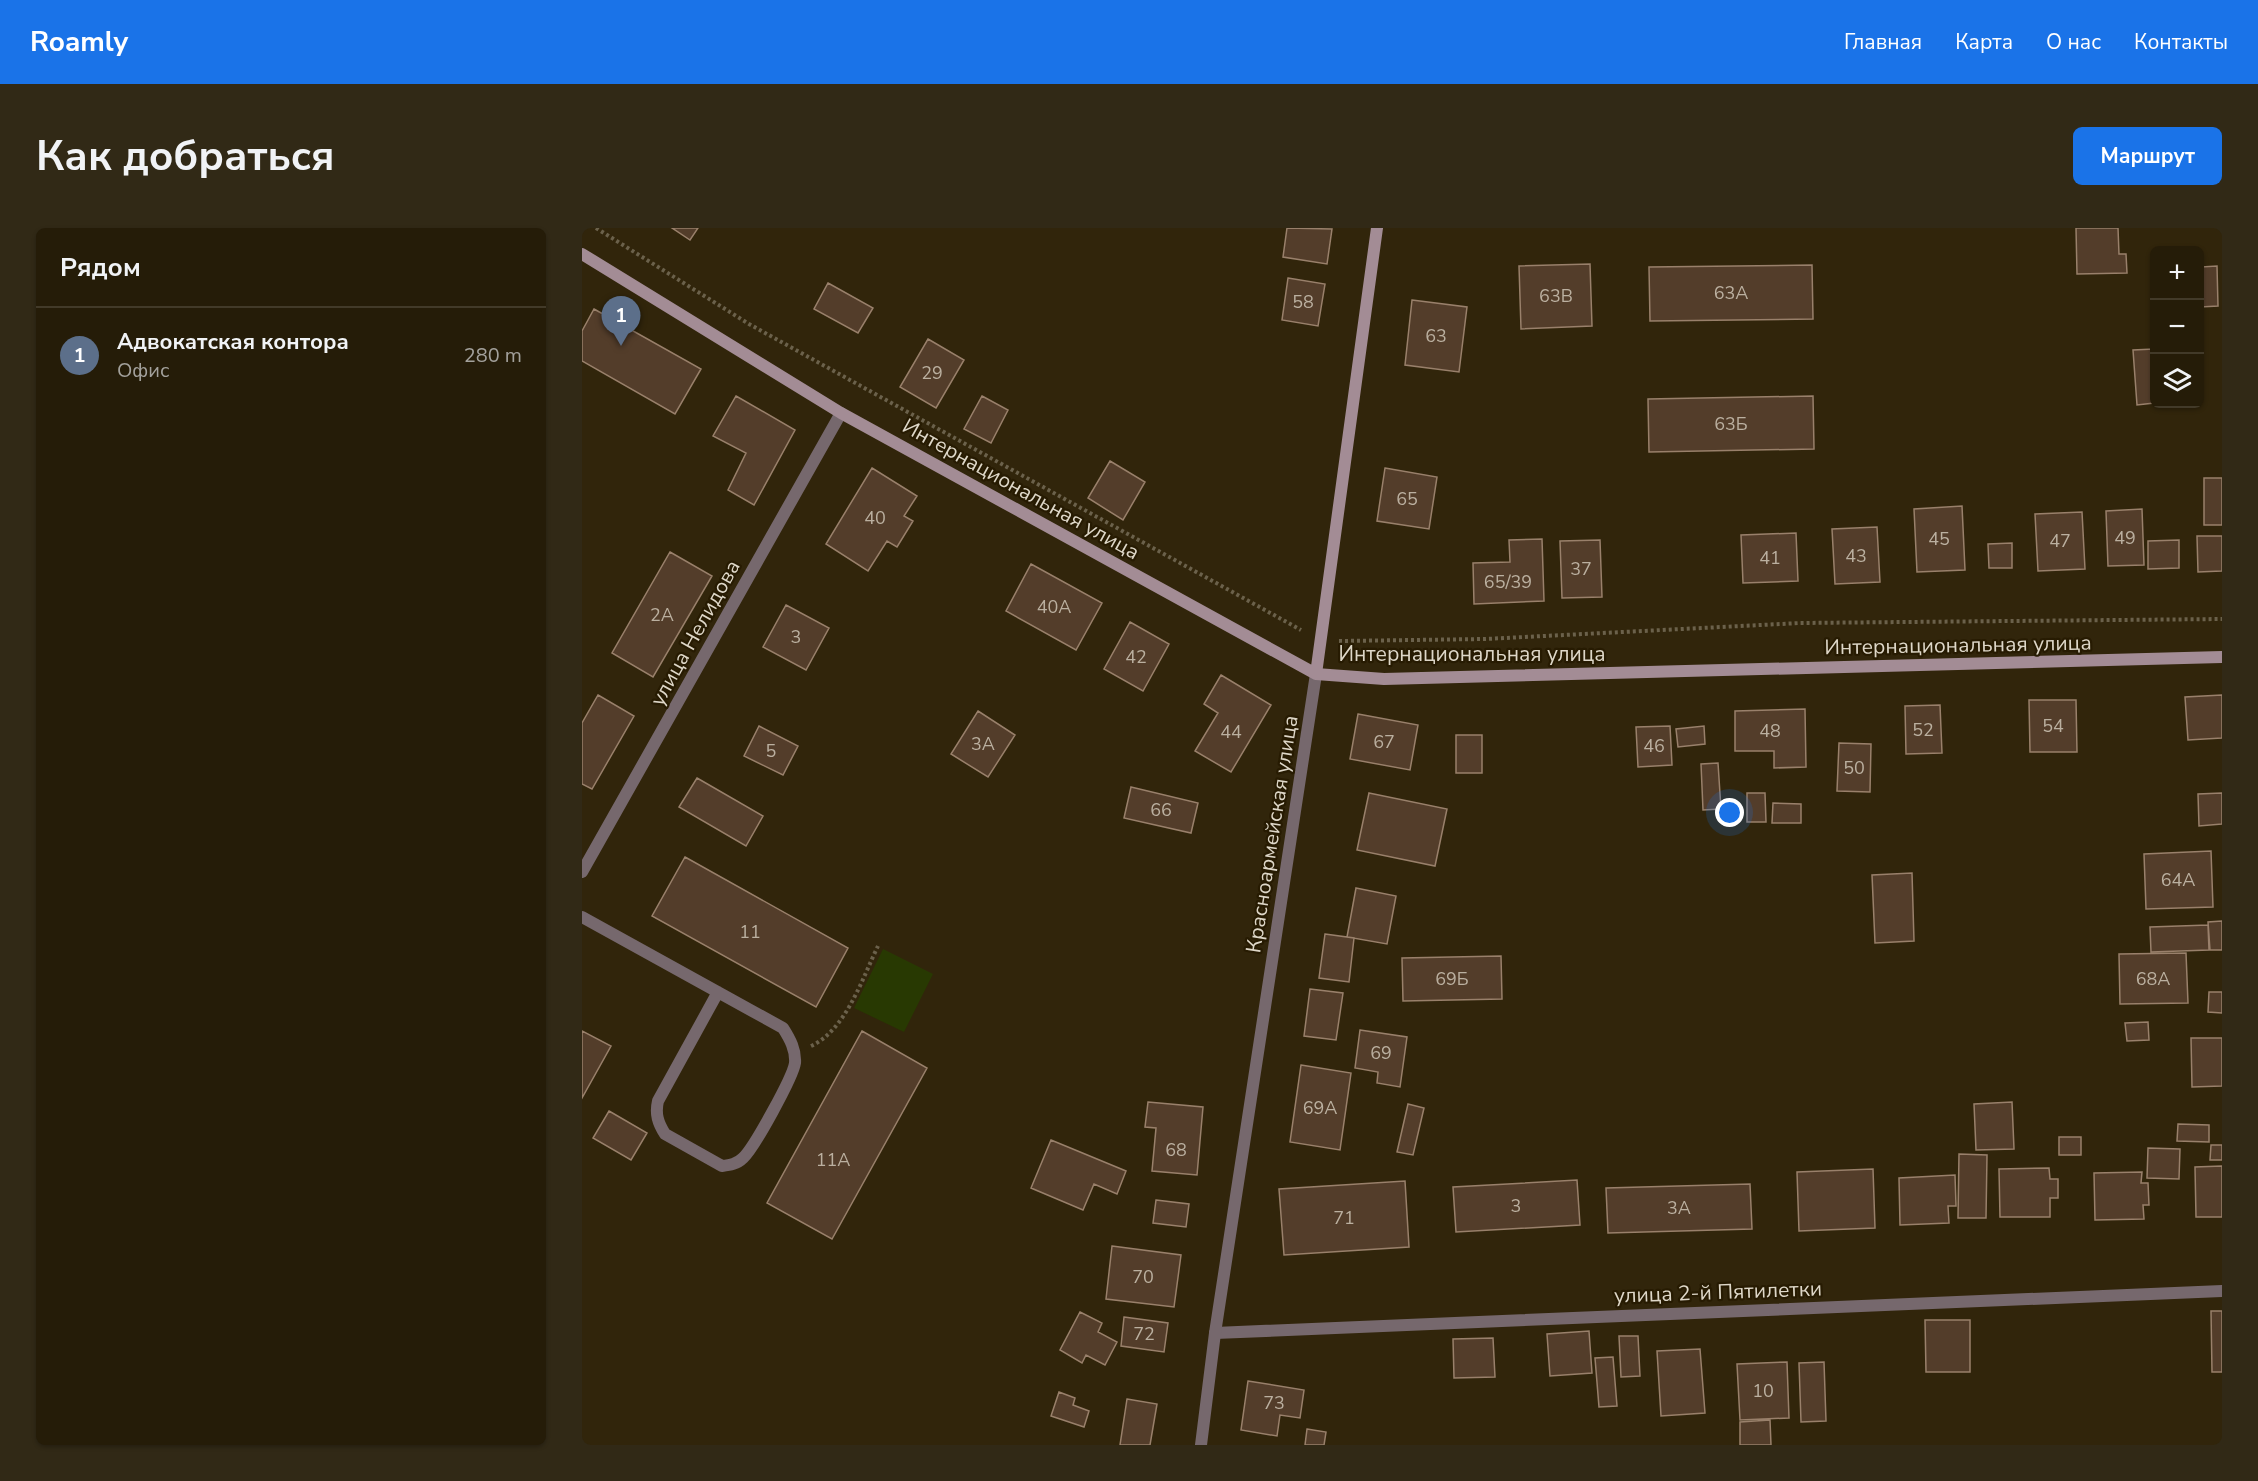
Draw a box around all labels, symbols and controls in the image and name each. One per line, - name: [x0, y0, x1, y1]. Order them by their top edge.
- text: Roamly: [30, 23, 128, 61]
- text: Главная: [1844, 28, 1922, 56]
- text: Карта: [1955, 28, 2013, 56]
- text: О нас: [2046, 28, 2101, 56]
- text: Контакты: [2134, 28, 2228, 56]
- button: Маршрут: [2073, 127, 2222, 185]
- text: Как добраться: [36, 128, 335, 185]
- map controls: [2150, 246, 2204, 408]
- button: +: [2150, 246, 2204, 300]
- text: Рядом: [60, 250, 141, 285]
- house number: 63А: [1714, 281, 1748, 305]
- house number: 63В: [1539, 284, 1573, 308]
- house number: 58: [1292, 290, 1314, 314]
- pin: 1: [602, 296, 640, 346]
- button: −: [2150, 300, 2204, 354]
- house number: 63: [1425, 324, 1447, 348]
- text: Адвокатская контора: [117, 327, 349, 357]
- text: 1: [74, 342, 86, 369]
- text: 280 m: [464, 342, 522, 369]
- button: layers: [2150, 354, 2204, 408]
- text: Офис: [117, 357, 169, 384]
- house number: 29: [921, 361, 943, 385]
- street label: Интернациональная улица: [897, 412, 1145, 566]
- house number: 63Б: [1714, 412, 1748, 436]
- house number: 65: [1396, 487, 1418, 511]
- house number: 40: [864, 506, 886, 530]
- house number: 49: [2114, 526, 2136, 550]
- house number: 45: [1928, 527, 1950, 551]
- house number: 47: [2049, 529, 2071, 553]
- house number: 43: [1845, 544, 1867, 568]
- house number: 41: [1759, 546, 1781, 570]
- street label: улица Нелидова: [643, 555, 747, 711]
- house number: 37: [1570, 557, 1592, 581]
- house number: 65/39: [1484, 570, 1532, 594]
- house number: 40А: [1037, 595, 1071, 619]
- house number: 2А: [650, 603, 674, 627]
- house number: 3: [791, 625, 801, 649]
- street label: Интернациональная улица: [1824, 629, 2092, 661]
- street label: Интернациональная улица: [1338, 640, 1606, 668]
- house number: 42: [1125, 645, 1147, 669]
- street label: Красноармейская улица: [1239, 713, 1305, 955]
- house number: 54: [2042, 714, 2064, 738]
- house number: 52: [1912, 718, 1934, 742]
- house number: 48: [1759, 719, 1781, 743]
- house number: 44: [1220, 720, 1242, 744]
- house number: 67: [1373, 730, 1395, 754]
- house number: 3А: [971, 732, 995, 756]
- house number: 46: [1643, 734, 1665, 758]
- house number: 5: [766, 739, 776, 763]
- house number: 50: [1843, 756, 1865, 780]
- house number: 66: [1150, 798, 1172, 822]
- your location: [1715, 798, 1744, 827]
- house number: 64А: [2161, 868, 2195, 892]
- house number: 11: [739, 920, 761, 944]
- house number: 69Б: [1435, 967, 1469, 991]
- house number: 68А: [2136, 967, 2170, 991]
- house number: 69: [1370, 1041, 1392, 1065]
- house number: 69А: [1303, 1096, 1337, 1120]
- house number: 68: [1165, 1138, 1187, 1162]
- house number: 11А: [816, 1148, 850, 1172]
- house number: 3: [1511, 1194, 1521, 1218]
- house number: 3А: [1667, 1196, 1691, 1220]
- house number: 71: [1333, 1206, 1355, 1230]
- house number: 70: [1132, 1265, 1154, 1289]
- street label: улица 2-й Пятилетки: [1614, 1274, 1822, 1310]
- house number: 72: [1133, 1322, 1155, 1346]
- house number: 10: [1752, 1379, 1774, 1403]
- house number: 73: [1263, 1391, 1285, 1415]

